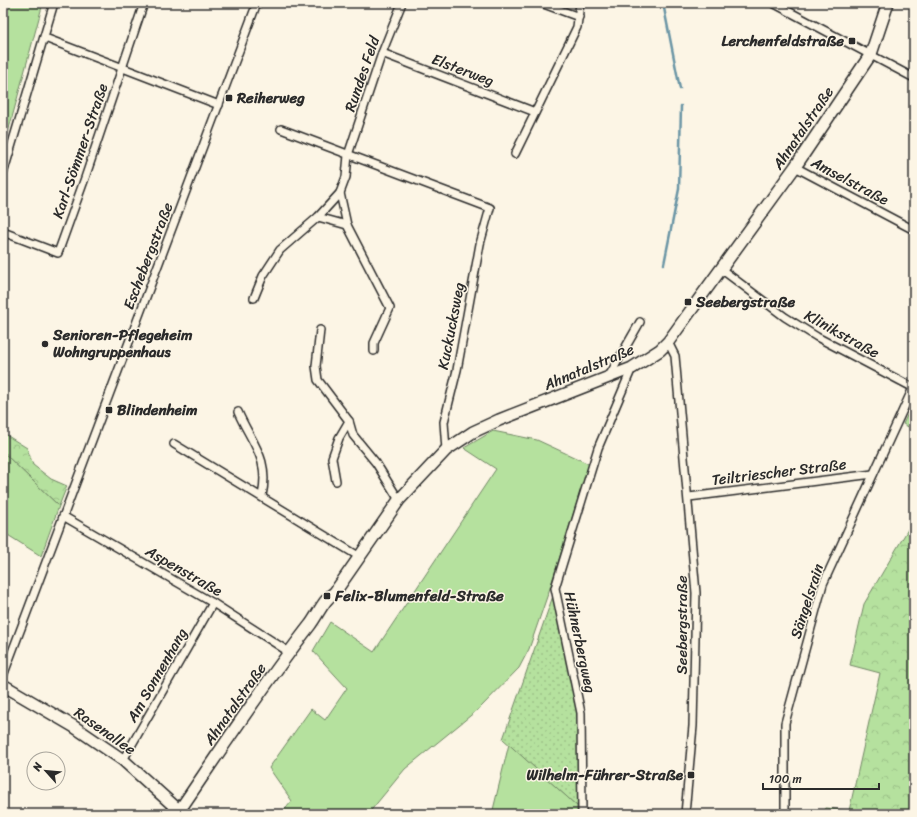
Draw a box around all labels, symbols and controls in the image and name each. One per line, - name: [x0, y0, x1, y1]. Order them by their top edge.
- place label: Lerchenfeldstraße: [721, 28, 844, 54]
- street label: Rundes Feld: [337, 32, 387, 115]
- marker: Lerchenfeldstraße: [847, 36, 857, 46]
- street label: Elsterweg: [428, 46, 498, 94]
- street label: Karl-Sömmer-Straße: [45, 80, 115, 222]
- street label: Ahnatalstraße: [765, 81, 841, 176]
- place label: Reiherweg: [236, 85, 305, 111]
- marker: Reiherweg: [224, 93, 234, 103]
- street label: Amselstraße: [806, 149, 894, 212]
- street label: Eschebergstraße: [116, 198, 181, 313]
- street label: Kuckucksweg: [430, 280, 472, 372]
- place label: Seebergstraße: [695, 289, 796, 315]
- marker: Seebergstraße: [683, 297, 693, 307]
- street label: Klinikstraße: [799, 303, 885, 366]
- place label: Senioren-Pflegeheim Wohngruppenhaus: [52, 322, 193, 365]
- street label: Ahnatalstraße: [539, 336, 638, 398]
- marker: Senioren-Pflegeheim Wohngruppenhaus: [40, 339, 50, 349]
- place label: Blindenheim: [117, 397, 198, 423]
- marker: Blindenheim: [104, 405, 114, 415]
- street label: Teiltriescher Straße: [710, 451, 848, 493]
- street label: Aspenstraße: [140, 538, 227, 604]
- street label: Sängelsrain: [783, 560, 831, 642]
- street label: Seebergstraße: [669, 575, 695, 675]
- place label: Felix-Blumenfeld-Straße: [334, 583, 504, 609]
- street label: Hühnerbergweg: [557, 589, 604, 696]
- marker: Felix-Blumenfeld-Straße: [322, 591, 332, 601]
- street label: Am Sonnenhang: [119, 622, 195, 728]
- street label: Ahnatalstraße: [196, 657, 273, 752]
- street label: Rasenallee: [69, 700, 142, 762]
- north arrow: [26, 751, 66, 791]
- text: N: [27, 759, 48, 775]
- place label: Wilhelm-Führer-Straße: [526, 762, 684, 788]
- scale bar: [763, 765, 879, 791]
- text: 100 m: [769, 768, 802, 790]
- marker: Wilhelm-Führer-Straße: [686, 770, 696, 780]

